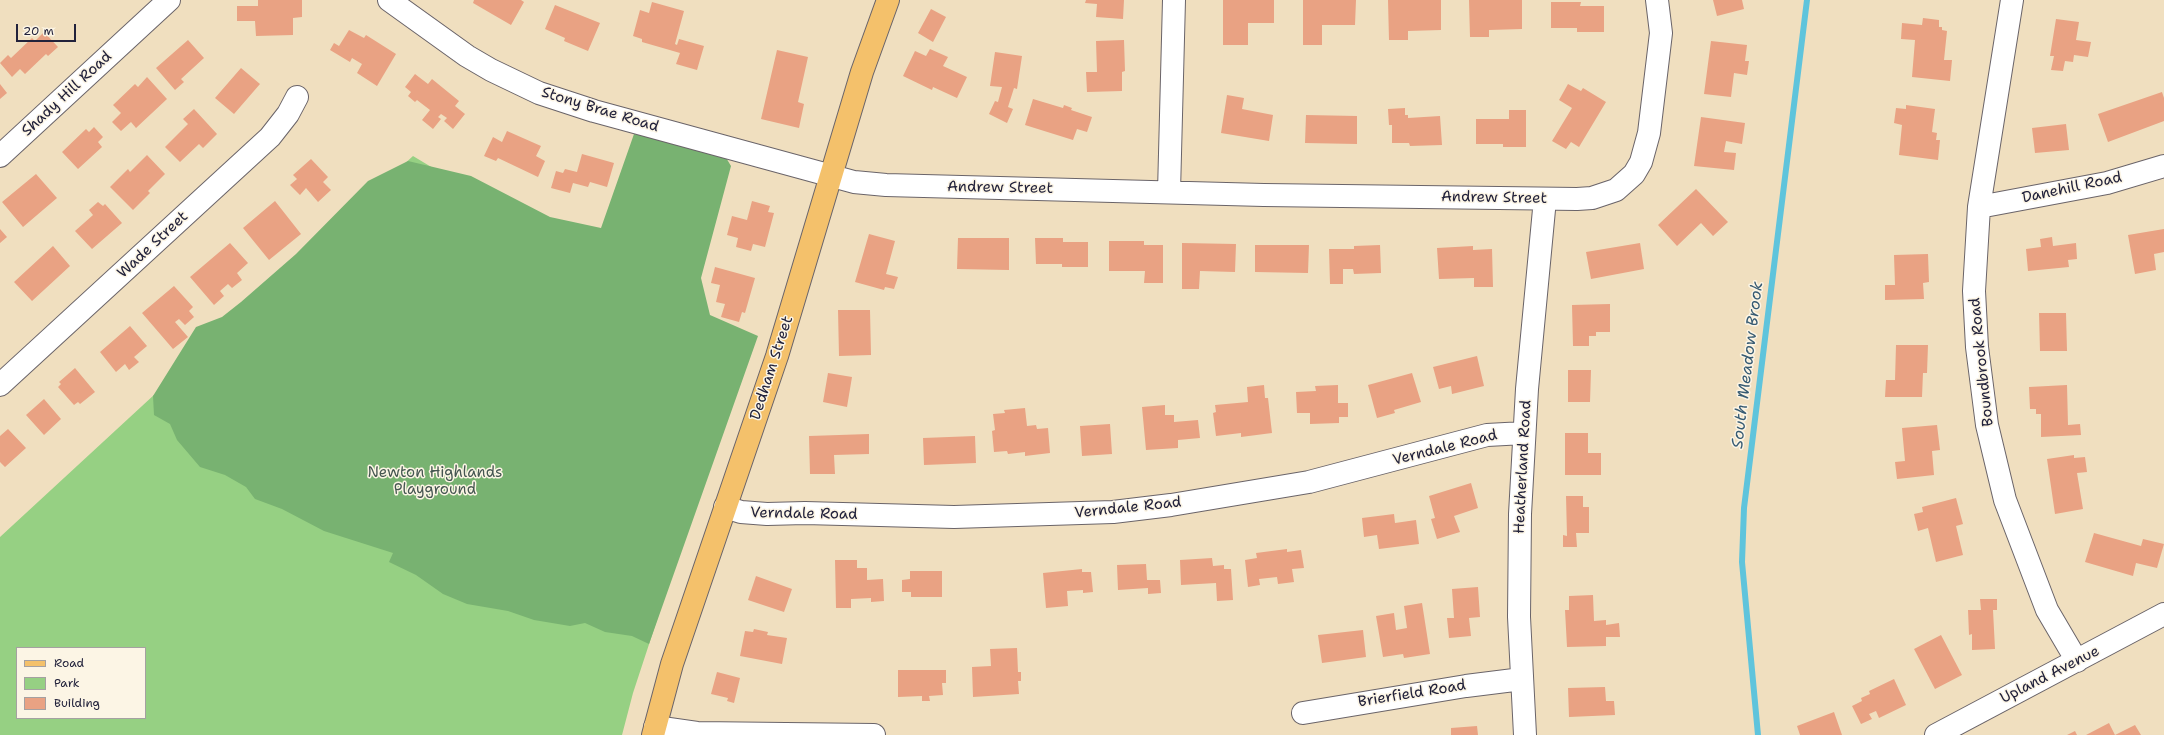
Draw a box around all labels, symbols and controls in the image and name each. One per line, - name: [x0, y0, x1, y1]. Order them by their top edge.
- scale bar: [18, 16, 78, 42]
- text: 20 m: [23, 23, 54, 39]
- street label: Shady Hill Road: [18, 48, 116, 140]
- street label: Stony Brae Road: [539, 84, 661, 136]
- street label: Danehill Road: [2020, 169, 2124, 207]
- street label: Andrew Street: [947, 178, 1053, 198]
- street label: Andrew Street: [1441, 188, 1547, 208]
- street label: Wade Street: [114, 208, 192, 282]
- water label: South Meadow Brook: [1728, 280, 1768, 450]
- street label: Boundbrook Road: [1966, 297, 1998, 427]
- street label: Dedham Street: [747, 314, 797, 422]
- street label: Heatherland Road: [1511, 400, 1535, 534]
- street label: Verndale Road: [1391, 426, 1499, 470]
- park label: Newton Highlands Playground: [367, 464, 503, 499]
- street label: Verndale Road: [1074, 493, 1182, 523]
- street label: Verndale Road: [750, 504, 858, 524]
- street label: Upland Avenue: [1997, 642, 2103, 708]
- legend: [16, 647, 146, 719]
- text: Road: [54, 655, 84, 671]
- text: Park: [54, 675, 80, 691]
- street label: Brierfield Road: [1357, 677, 1467, 711]
- text: Building: [54, 695, 100, 711]

